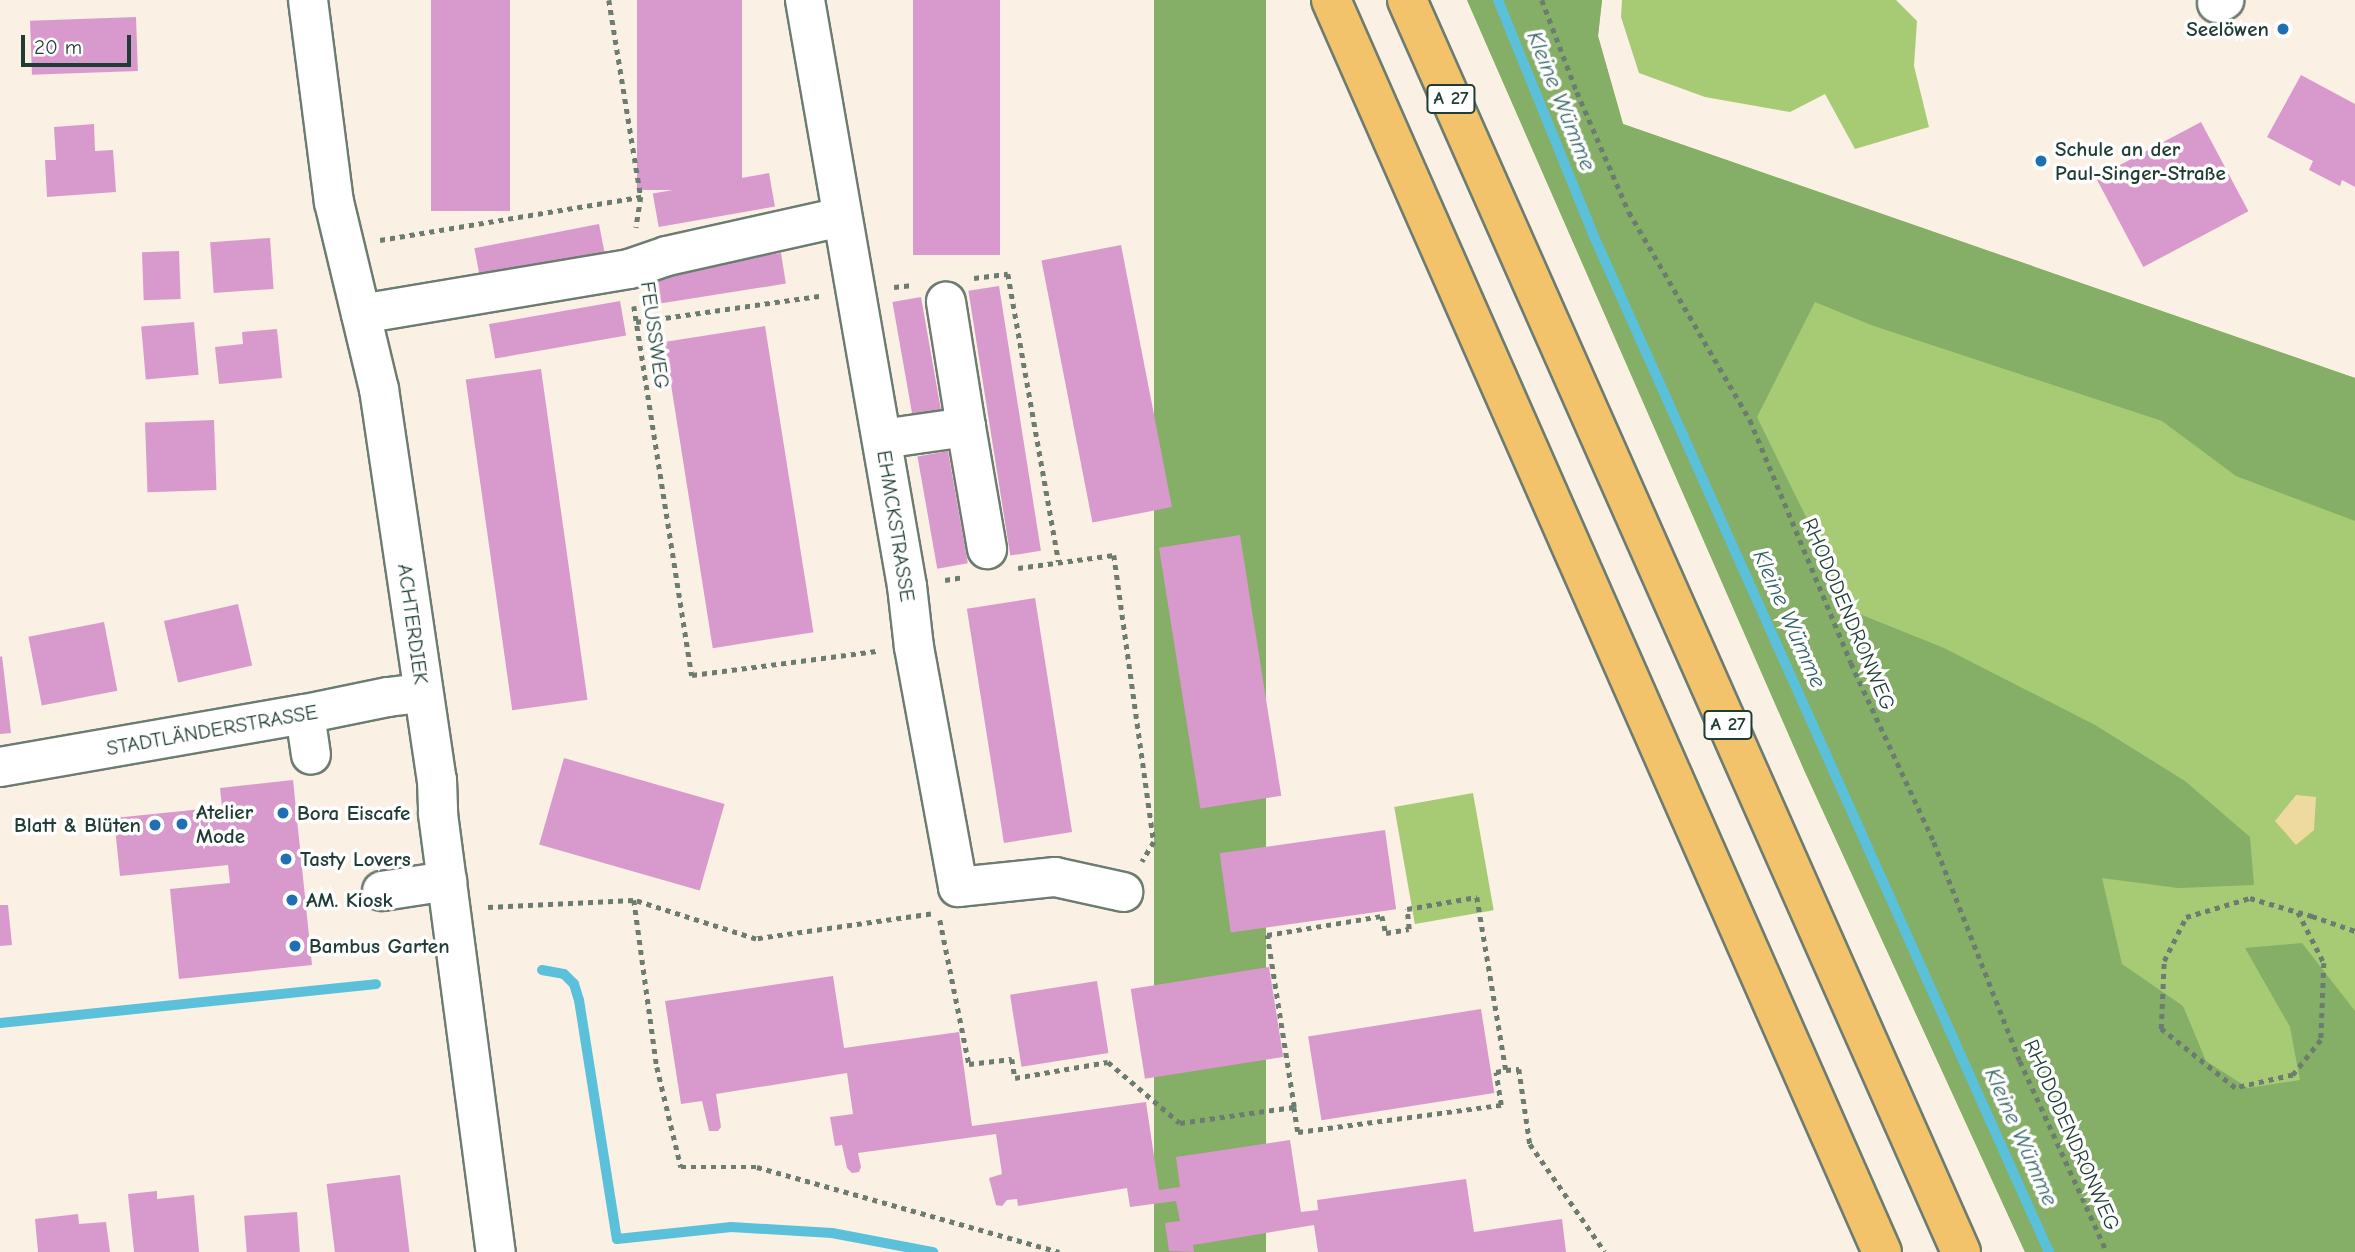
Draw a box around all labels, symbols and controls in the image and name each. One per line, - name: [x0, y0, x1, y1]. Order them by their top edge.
- place label: Seelöwen: [2186, 16, 2269, 42]
- scale bar: [24, 21, 135, 65]
- marker: Seelöwen: [2275, 21, 2291, 37]
- water label: Kleine Wümme: [1520, 27, 1602, 175]
- text: 20 m: [34, 35, 82, 59]
- road number: A 27: [1425, 83, 1477, 114]
- place label: Schule an der Paul-Singer-Straße: [2055, 136, 2226, 186]
- marker: Schule an der Paul-Singer-Straße: [2033, 153, 2049, 169]
- street label: FEUSSWEG: [635, 280, 675, 390]
- street label: EHMCKSTRASSE: [872, 448, 920, 604]
- street label: RHODODENDRONWEG: [1797, 514, 1901, 714]
- water label: Kleine Wümme: [1746, 546, 1832, 692]
- street label: ACHTERDIEK: [392, 562, 434, 686]
- street label: STADTLÄNDERSTRASSE: [104, 699, 320, 761]
- road number: A 27: [1702, 710, 1754, 740]
- place label: Atelier Mode: [196, 799, 253, 849]
- place label: Bora Eiscafe: [297, 800, 410, 826]
- marker: Bora Eiscafe: [275, 805, 291, 821]
- place label: Blatt & Blüten: [14, 812, 141, 838]
- marker: Atelier Mode: [174, 816, 190, 832]
- marker: Blatt & Blüten: [147, 817, 163, 833]
- place label: Tasty Lovers: [300, 846, 411, 872]
- marker: Tasty Lovers: [278, 851, 294, 867]
- place label: AM. Kiosk: [306, 887, 393, 913]
- marker: AM. Kiosk: [284, 892, 300, 908]
- place label: Bambus Garten: [309, 933, 450, 959]
- marker: Bambus Garten: [287, 938, 303, 954]
- street label: RHODODENDRONWEG: [2019, 1036, 2125, 1234]
- water label: Kleine Wümme: [1978, 1064, 2064, 1210]

